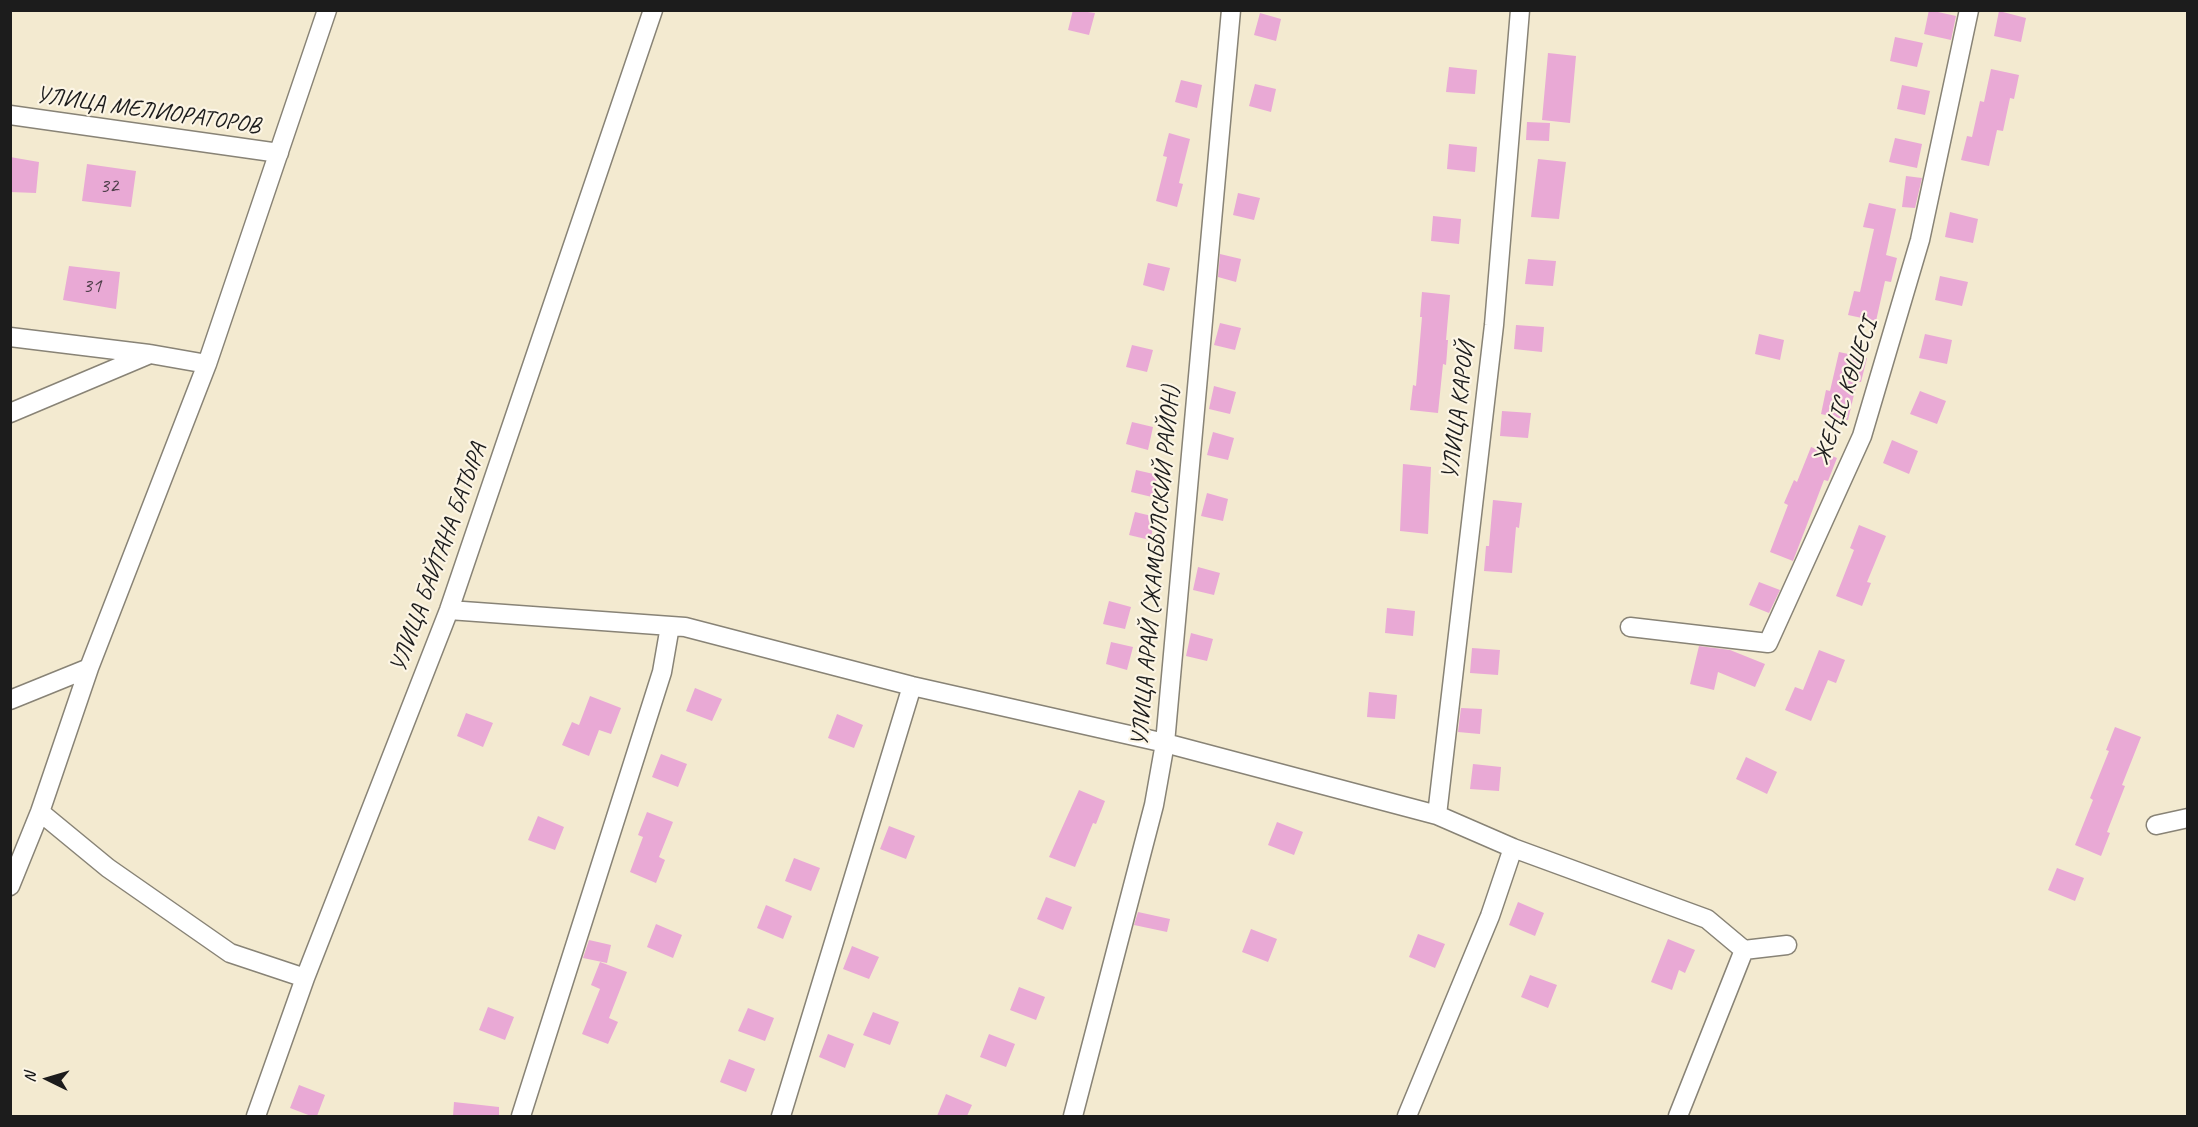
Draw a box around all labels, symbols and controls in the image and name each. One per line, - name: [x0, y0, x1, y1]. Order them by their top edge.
- street label: УЛИЦА МЕЛИОРАТОРОВ: [34, 81, 262, 141]
- house number: 32: [100, 173, 118, 199]
- house number: 31: [83, 273, 101, 299]
- street label: ЖЕҢІС КӨШЕСІ: [1808, 315, 1884, 469]
- street label: УЛИЦА КАРОЙ: [1436, 341, 1482, 481]
- street label: УЛИЦА АРАЙ (ЖАМБЫЛСКИЙ РАЙОН): [1126, 385, 1186, 747]
- street label: УЛИЦА БАЙТАНА БАТЫРА: [384, 440, 494, 676]
- north arrow: [18, 1049, 78, 1109]
- text: N: [20, 1072, 40, 1083]

